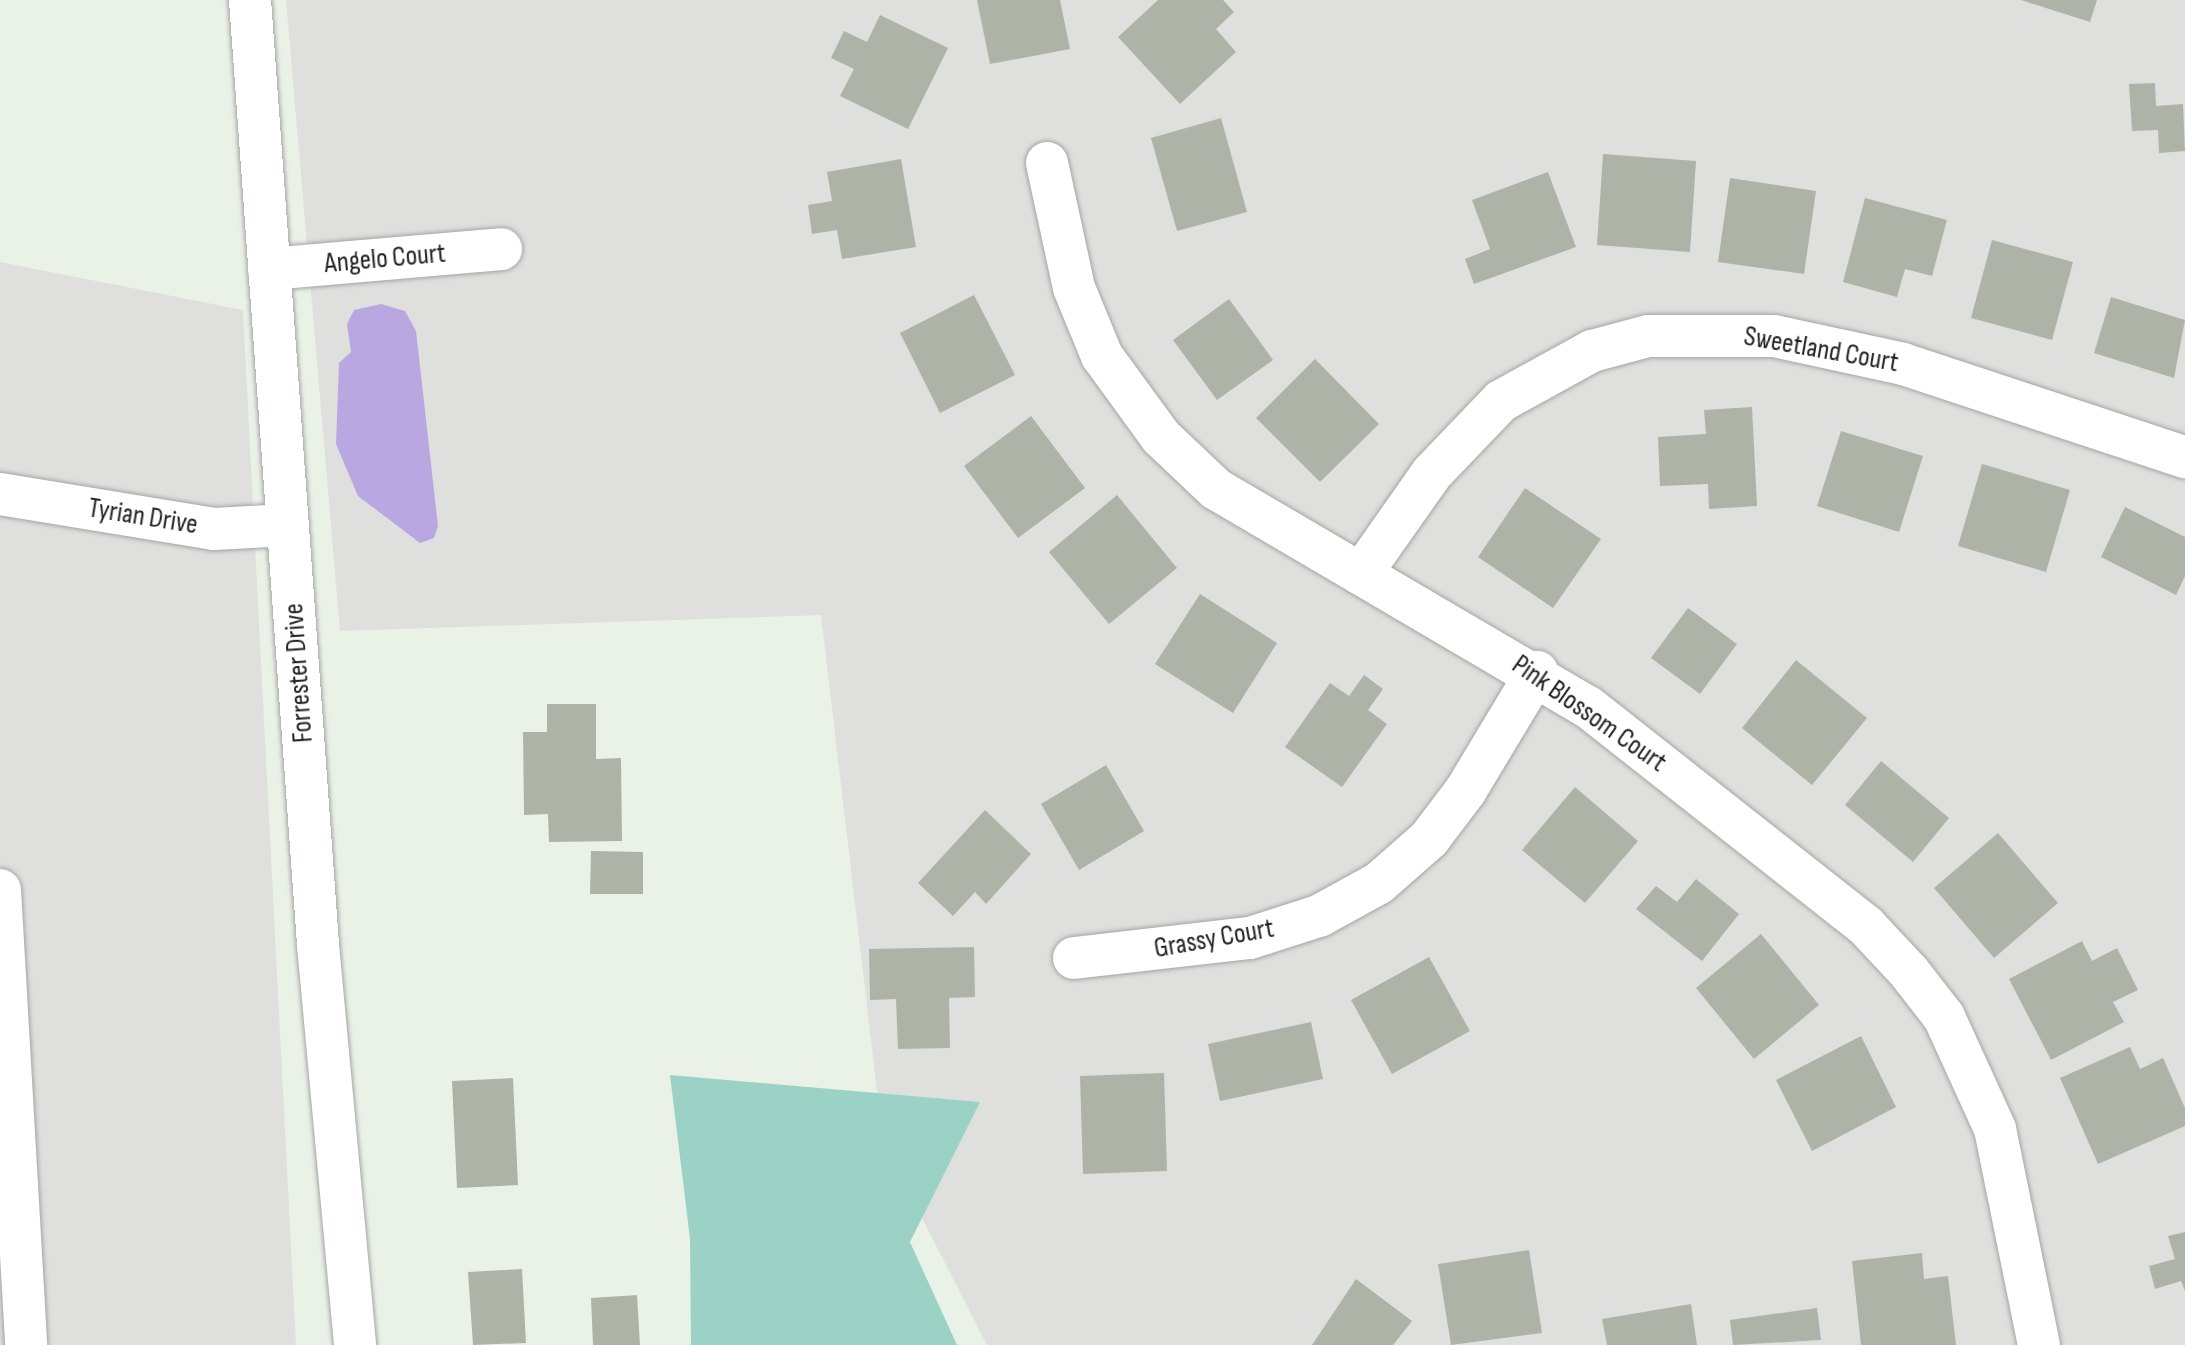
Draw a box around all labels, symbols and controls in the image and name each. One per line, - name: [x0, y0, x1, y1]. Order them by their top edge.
- street label: Angelo Court: [323, 237, 447, 281]
- street label: Sweetland Court: [1741, 320, 1901, 380]
- street label: Tyrian Drive: [86, 492, 200, 542]
- street label: Forrester Drive: [277, 602, 321, 744]
- street label: Pink Blossom Court: [1505, 648, 1673, 780]
- street label: Grassy Court: [1152, 912, 1276, 966]

